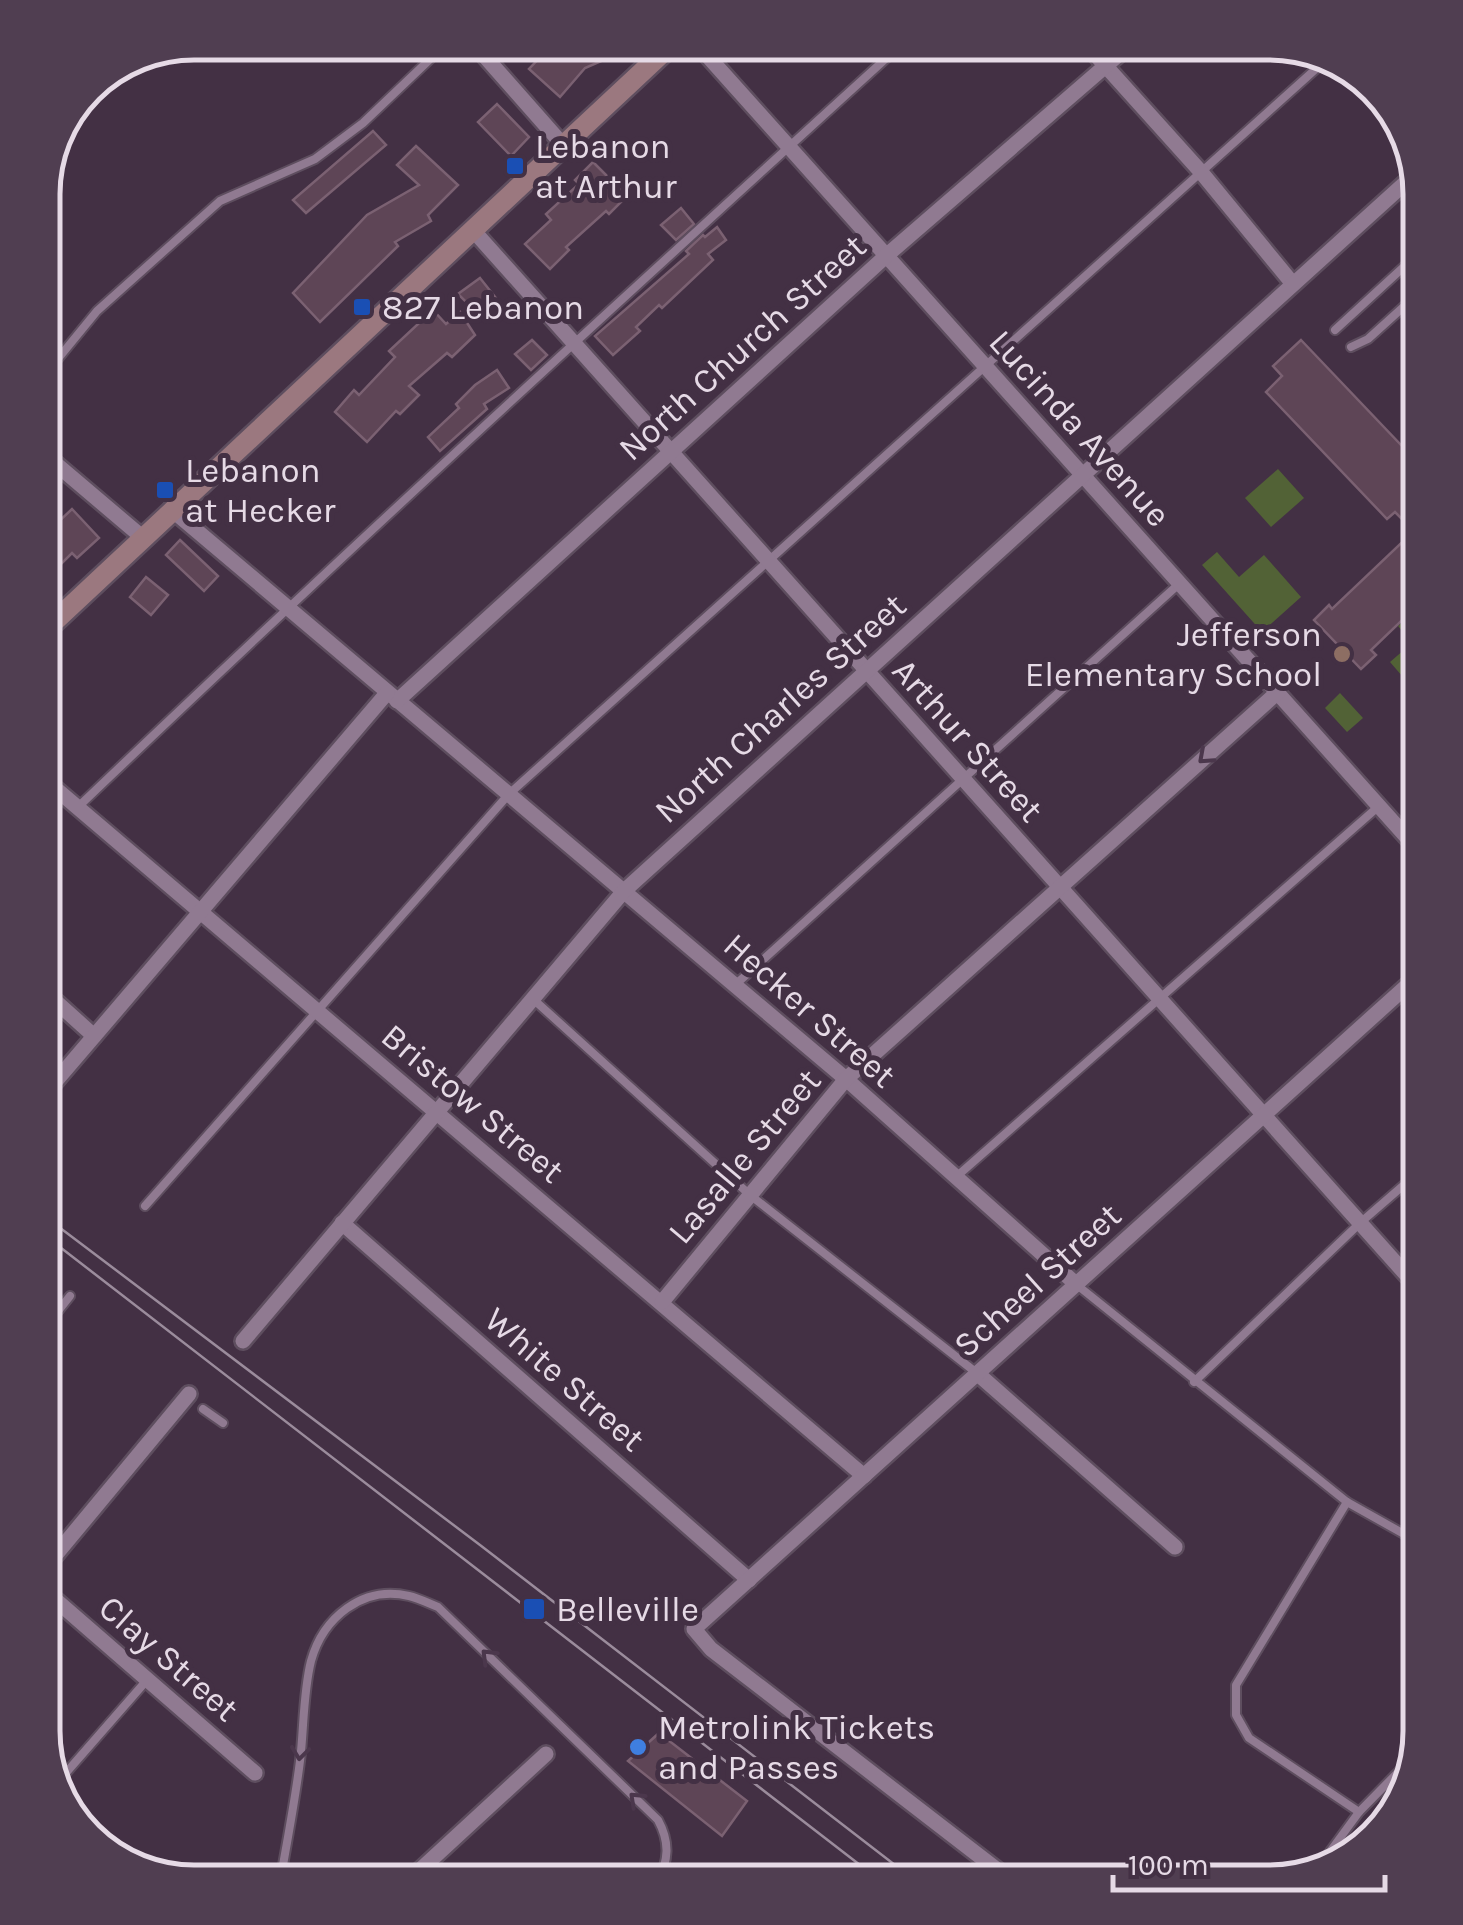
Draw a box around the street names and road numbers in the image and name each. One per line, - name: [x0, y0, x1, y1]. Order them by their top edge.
- street label: North Church Street: [610, 226, 874, 469]
- street label: Lucinda Avenue: [981, 321, 1179, 535]
- street label: North Charles Street: [646, 585, 914, 832]
- street label: Arthur Street: [884, 650, 1052, 830]
- street label: Hecker Street: [715, 925, 904, 1096]
- street label: Bristow Street: [373, 1015, 572, 1191]
- street label: Lasalle Street: [659, 1061, 829, 1252]
- street label: Scheel Street: [945, 1195, 1129, 1366]
- street label: White Street: [476, 1299, 653, 1460]
- street label: Clay Street: [91, 1587, 247, 1730]

